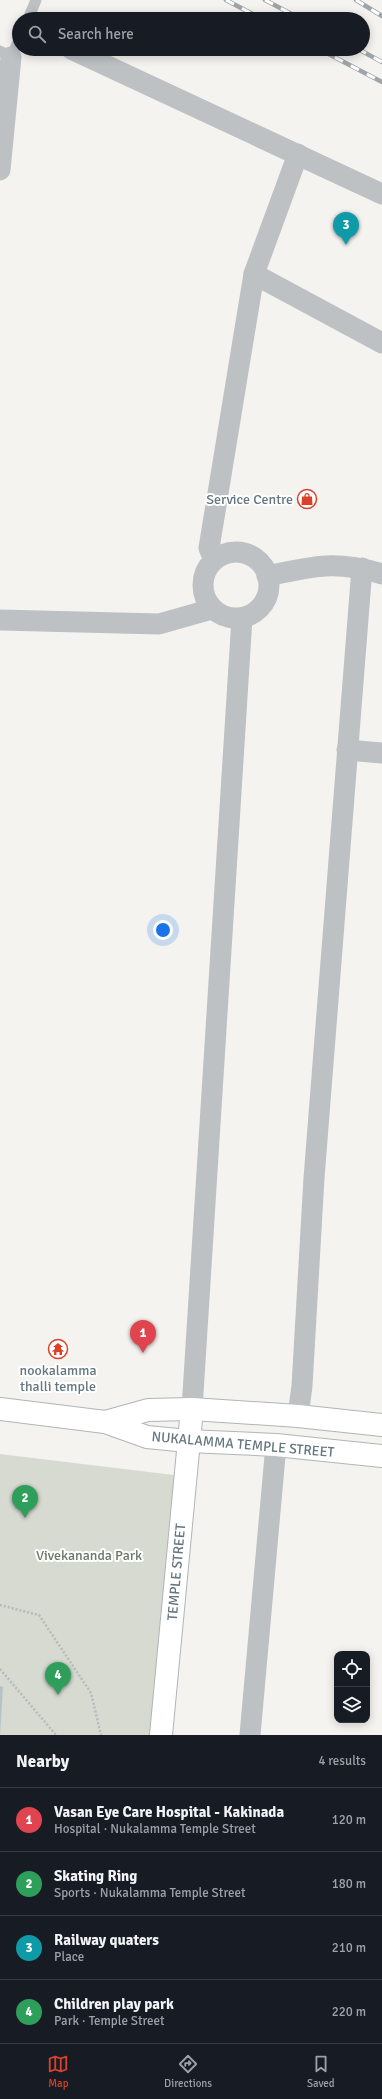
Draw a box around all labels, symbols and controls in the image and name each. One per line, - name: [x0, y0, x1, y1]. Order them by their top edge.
- search box: [12, 12, 370, 56]
- icon: search: [26, 23, 48, 45]
- text: Search here: [58, 25, 134, 43]
- pin: 3: [333, 212, 359, 245]
- shop icon: Service Centre: [296, 488, 318, 510]
- place label: Service Centre: [206, 491, 293, 508]
- your location: [153, 920, 173, 940]
- pin: 1: [130, 1320, 156, 1353]
- temple icon: nookalamma thalli temple: [47, 1338, 69, 1360]
- place label: nookalamma thalli temple: [20, 1362, 96, 1395]
- street label: NUKALAMMA TEMPLE STREET: [151, 1428, 335, 1461]
- pin: 2: [12, 1485, 38, 1518]
- street label: TEMPLE STREET: [164, 1523, 189, 1621]
- park label: Vivekananda Park: [36, 1547, 142, 1564]
- map controls: [334, 1651, 370, 1723]
- button: locate: [334, 1651, 370, 1687]
- pin: 4: [45, 1662, 71, 1695]
- button: layers: [334, 1687, 370, 1723]
- text: Nearby: [16, 1751, 69, 1772]
- text: 4 results: [318, 1753, 366, 1769]
- text: Vasan Eye Care Hospital - Kakinada: [54, 1803, 284, 1821]
- text: 1: [25, 1812, 33, 1828]
- text: 120 m: [332, 1812, 366, 1828]
- text: Hospital · Nukalamma Temple Street: [54, 1821, 256, 1837]
- text: Skating Ring: [54, 1867, 137, 1885]
- text: 2: [25, 1876, 33, 1892]
- text: 180 m: [332, 1876, 366, 1892]
- text: Sports · Nukalamma Temple Street: [54, 1885, 246, 1901]
- text: Railway quaters: [54, 1931, 159, 1949]
- text: 3: [25, 1940, 33, 1956]
- text: 210 m: [332, 1940, 366, 1956]
- text: Place: [54, 1949, 84, 1965]
- text: Children play park: [54, 1995, 174, 2013]
- text: 4: [25, 2004, 33, 2020]
- text: 220 m: [332, 2004, 366, 2020]
- text: Park · Temple Street: [54, 2013, 165, 2029]
- tab: Map: [47, 2053, 69, 2090]
- tab: Directions: [164, 2053, 212, 2090]
- tab: Saved: [307, 2053, 335, 2090]

